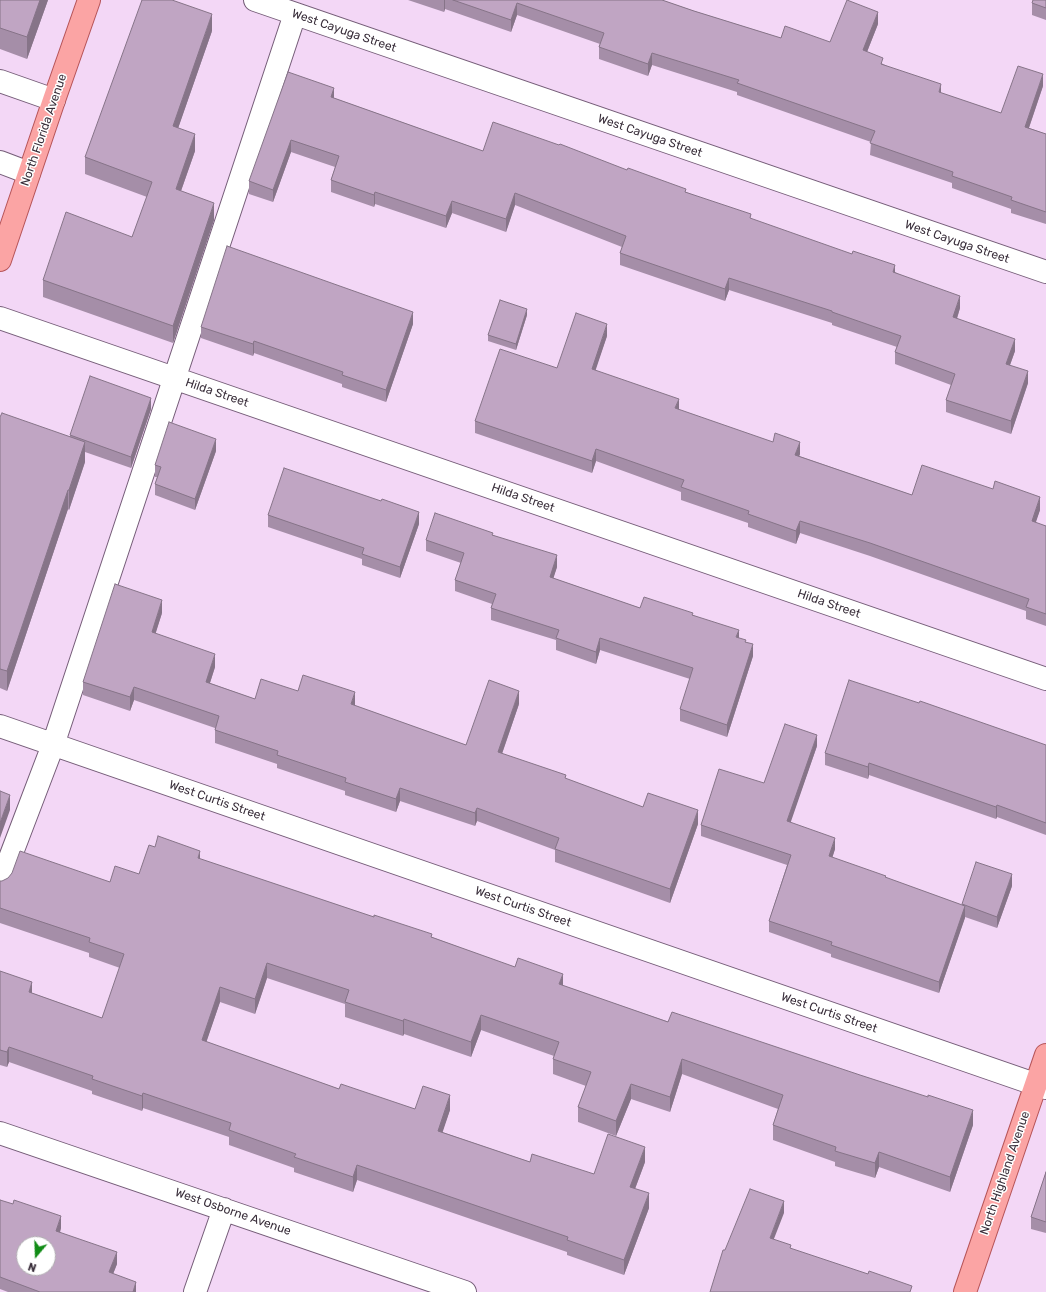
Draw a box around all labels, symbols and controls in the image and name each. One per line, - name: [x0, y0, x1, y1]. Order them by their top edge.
- street label: West Cayuga Street: [290, 6, 398, 56]
- street label: North Florida Avenue: [18, 72, 70, 188]
- street label: West Cayuga Street: [596, 111, 704, 161]
- street label: West Cayuga Street: [903, 217, 1011, 267]
- street label: Hilda Street: [184, 375, 250, 411]
- street label: Hilda Street: [490, 480, 556, 516]
- street label: Hilda Street: [796, 586, 862, 622]
- street label: West Curtis Street: [167, 778, 267, 824]
- street label: West Curtis Street: [473, 884, 573, 930]
- street label: West Curtis Street: [779, 990, 879, 1036]
- street label: North Highland Avenue: [977, 1109, 1033, 1237]
- street label: West Osborne Avenue: [173, 1185, 293, 1239]
- north arrow: [16, 1236, 56, 1276]
- text: N: [26, 1259, 38, 1274]

